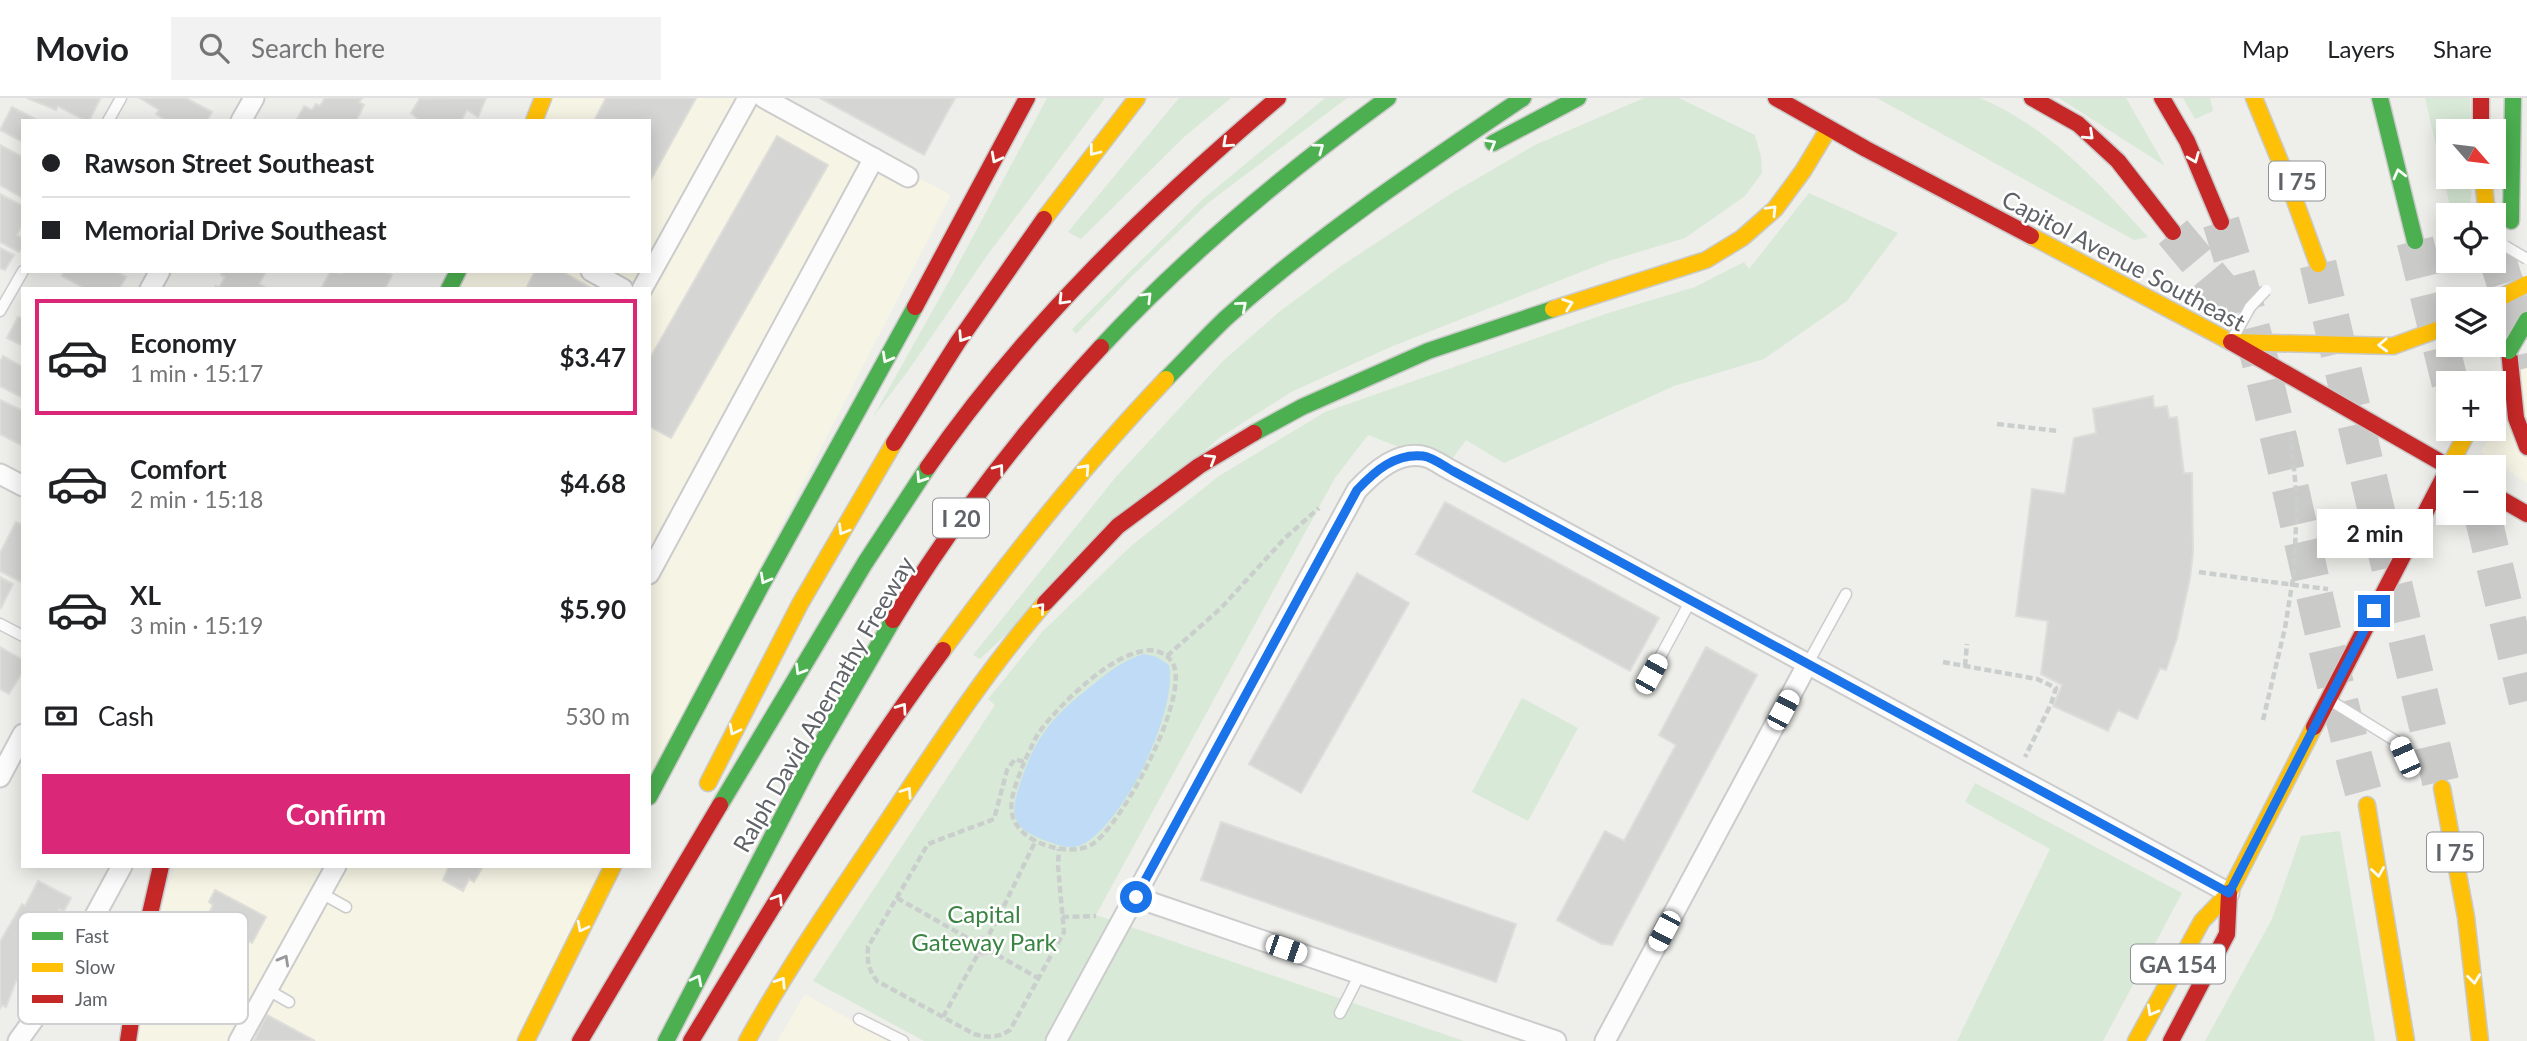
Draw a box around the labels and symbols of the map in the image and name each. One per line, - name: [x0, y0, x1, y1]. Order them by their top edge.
- north arrow: [2436, 119, 2506, 189]
- one-way arrow: [2081, 126, 2094, 139]
- one-way arrow: [1222, 135, 1235, 147]
- one-way arrow: [1483, 139, 1496, 152]
- one-way arrow: [1090, 143, 1102, 156]
- one-way arrow: [1311, 144, 1324, 156]
- one-way arrow: [990, 151, 1004, 164]
- one-way arrow: [2186, 151, 2200, 163]
- road number: I 75: [2269, 162, 2325, 200]
- one-way arrow: [2393, 168, 2407, 180]
- street label: Capitol Avenue Southeast: [1997, 183, 2251, 337]
- one-way arrow: [1763, 206, 1776, 219]
- one-way arrow: [1058, 292, 1071, 305]
- one-way arrow: [1139, 292, 1152, 305]
- one-way arrow: [1561, 298, 1574, 312]
- one-way arrow: [1234, 302, 1247, 314]
- one-way arrow: [958, 329, 971, 342]
- one-way arrow: [2378, 338, 2389, 353]
- one-way arrow: [882, 351, 895, 363]
- one-way arrow: [1203, 455, 1216, 468]
- one-way arrow: [990, 464, 1003, 476]
- one-way arrow: [1076, 464, 1089, 477]
- one-way arrow: [916, 470, 929, 483]
- road number: I 20: [933, 498, 989, 538]
- callout: 2 min: [2316, 510, 2432, 559]
- one-way arrow: [839, 523, 852, 536]
- street label: Ralph David Abernathy Freeway: [726, 550, 920, 857]
- one-way arrow: [760, 572, 773, 584]
- route end: [2358, 595, 2390, 627]
- one-way arrow: [1032, 603, 1044, 616]
- car: [1632, 651, 1671, 697]
- one-way arrow: [796, 663, 809, 676]
- car: [1764, 687, 1803, 733]
- one-way arrow: [894, 703, 907, 716]
- one-way arrow: [728, 723, 742, 735]
- car: [2387, 734, 2424, 780]
- one-way arrow: [899, 787, 911, 800]
- road number: I 75: [2427, 832, 2483, 872]
- one-way arrow: [2370, 866, 2385, 878]
- route start: [1120, 881, 1152, 913]
- one-way arrow: [769, 894, 782, 907]
- park label: Capital Gateway Park: [911, 899, 1058, 956]
- car: [1645, 908, 1684, 954]
- legend: [18, 912, 248, 1024]
- one-way arrow: [577, 920, 591, 932]
- text: Fast: [75, 924, 109, 947]
- car: [1263, 932, 1310, 966]
- road number: GA 154: [2131, 944, 2225, 984]
- text: Slow: [75, 955, 115, 978]
- one-way arrow: [276, 955, 289, 967]
- one-way arrow: [2467, 973, 2482, 985]
- one-way arrow: [688, 975, 702, 987]
- one-way arrow: [773, 976, 786, 989]
- text: Jam: [75, 987, 108, 1010]
- one-way arrow: [2147, 1004, 2160, 1016]

